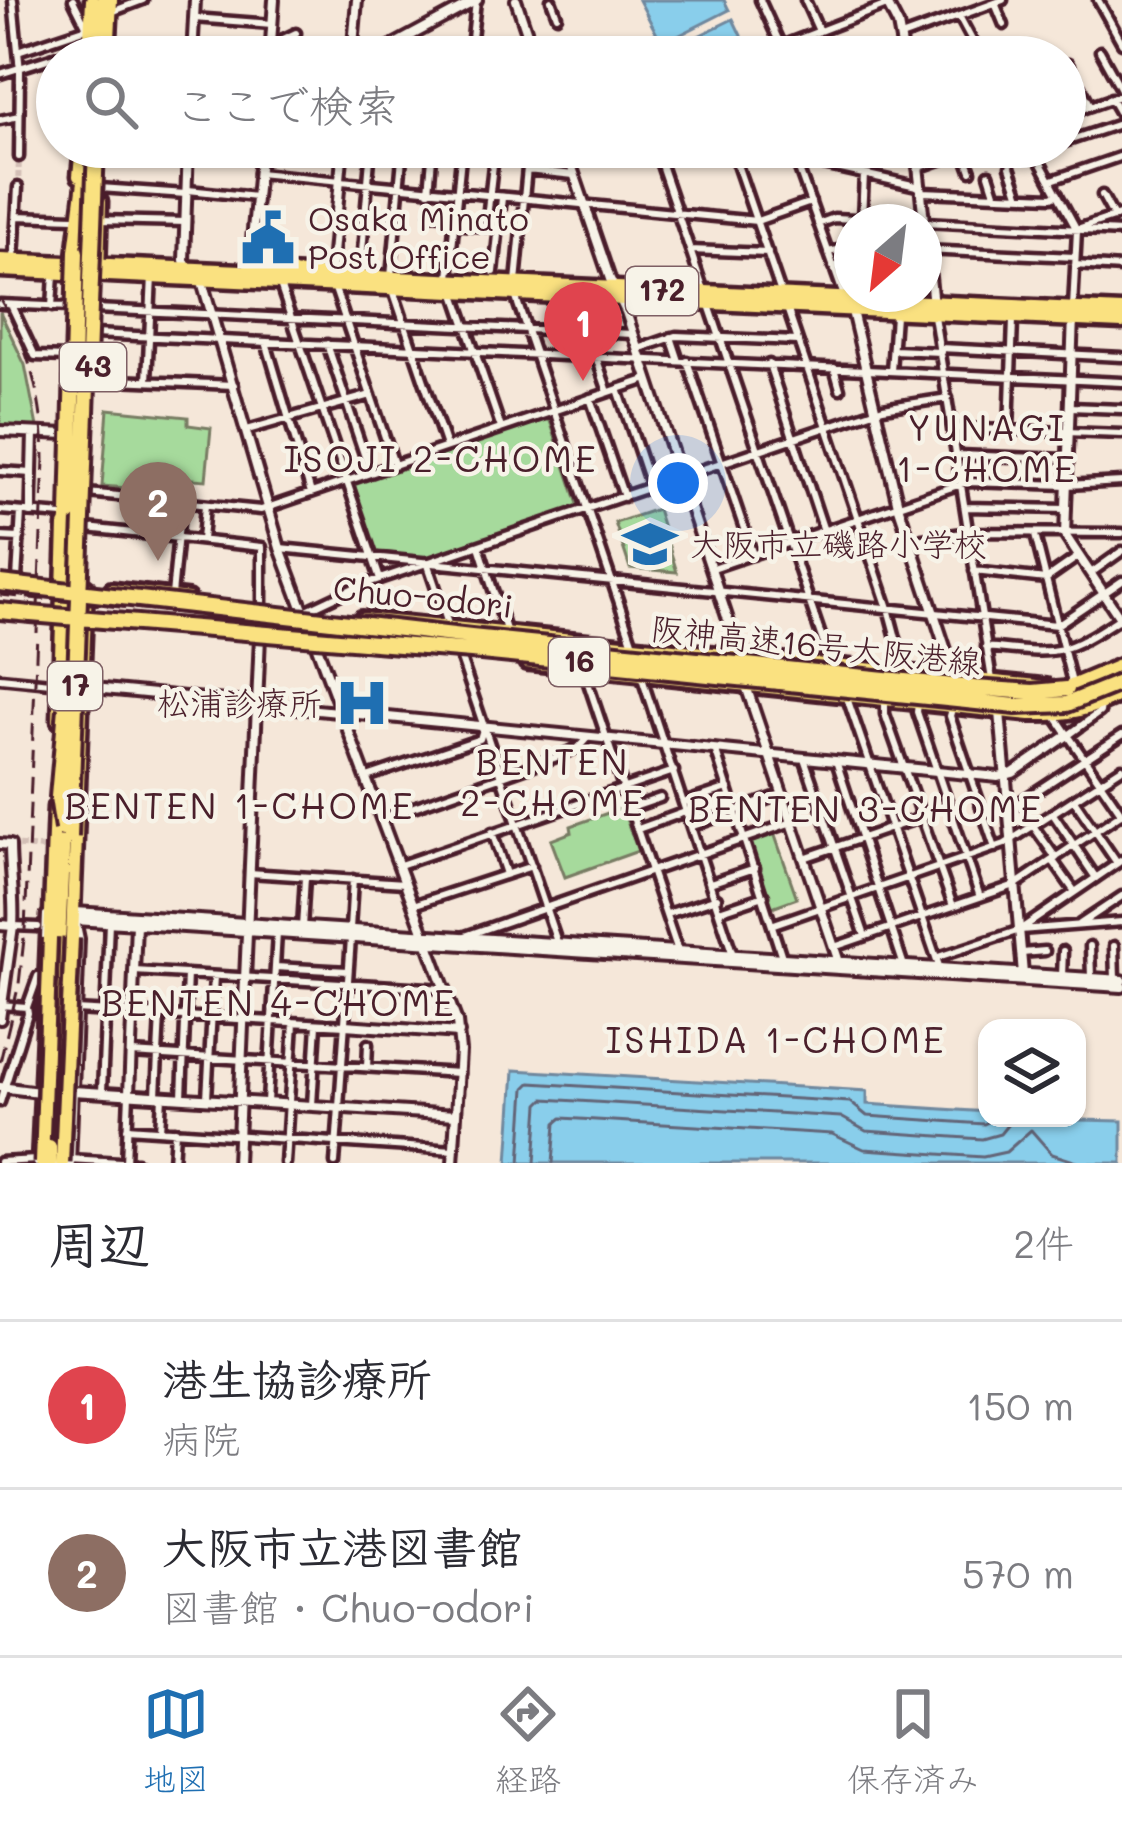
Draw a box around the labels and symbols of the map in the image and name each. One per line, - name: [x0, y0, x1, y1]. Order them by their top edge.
- place label: Osaka Minato Post Office: [308, 196, 529, 277]
- north arrow: [834, 204, 942, 312]
- public building icon: Osaka Minato Post Office: [239, 209, 297, 267]
- road number: 172: [626, 267, 698, 315]
- pin: 1: [544, 282, 622, 381]
- road number: 43: [60, 343, 126, 391]
- district label: YUNAGI 1-CHOME: [896, 403, 1078, 491]
- district label: ISOJI 2-CHOME: [283, 434, 599, 481]
- your location: [648, 453, 708, 513]
- pin: 2: [119, 462, 197, 561]
- school or university icon: 大阪市立磯路小学校: [621, 515, 679, 573]
- place label: 大阪市立磯路小学校: [690, 521, 987, 564]
- street label: Chuo-odori: [331, 565, 515, 626]
- street label: 阪神高速16号大阪港線: [649, 605, 983, 682]
- road number: 16: [549, 638, 609, 686]
- road number: 17: [48, 662, 102, 710]
- hospital icon: 松浦診療所: [333, 674, 391, 732]
- place label: 松浦診療所: [157, 680, 322, 723]
- district label: BENTEN 2-CHOME: [460, 737, 646, 825]
- district label: BENTEN 1-CHOME: [65, 781, 415, 828]
- district label: BENTEN 3-CHOME: [688, 784, 1044, 831]
- district label: BENTEN 4-CHOME: [101, 978, 457, 1025]
- district label: ISHIDA 1-CHOME: [605, 1015, 947, 1062]

